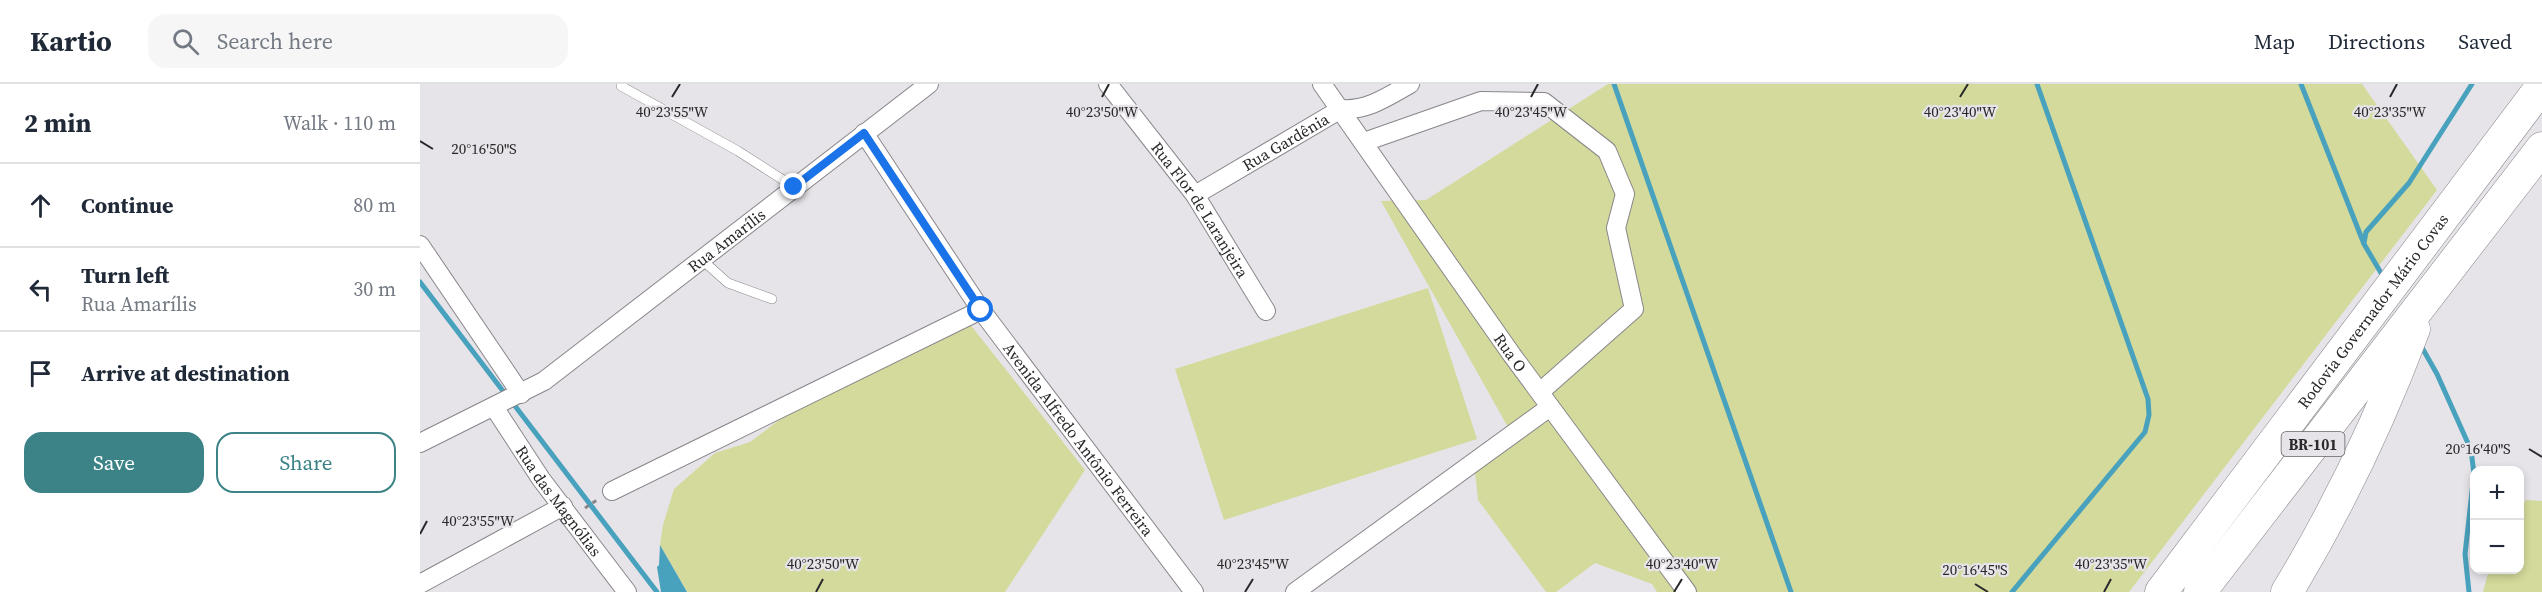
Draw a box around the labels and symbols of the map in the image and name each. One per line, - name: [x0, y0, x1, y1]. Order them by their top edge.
- text: 40°23'55"W: [636, 101, 709, 122]
- text: 40°23'50"W: [1066, 101, 1139, 122]
- text: 40°23'45"W: [1495, 101, 1568, 122]
- text: 40°23'40"W: [1924, 101, 1997, 122]
- text: 40°23'35"W: [2354, 101, 2427, 122]
- street label: Rua Gardênia: [1238, 107, 1334, 176]
- street label: Rua Flor de Laranjeira: [1146, 137, 1254, 282]
- text: 20°16'50"S: [451, 138, 517, 159]
- route end: [780, 173, 806, 199]
- street label: Rua Amarílis: [683, 203, 770, 277]
- street label: Rodovia Governador Mário Covas: [2292, 209, 2453, 413]
- route start: [967, 296, 993, 322]
- street label: Rua O: [1489, 329, 1532, 376]
- street label: Avenida Alfredo Antônio Ferreira: [998, 338, 1159, 541]
- road number: BR-101: [2282, 432, 2344, 456]
- text: 20°16'40"S: [2445, 438, 2511, 459]
- street label: Rua das Magnólias: [511, 441, 607, 561]
- text: 40°23'55"W: [442, 510, 515, 531]
- text: 40°23'50"W: [787, 553, 860, 574]
- text: 40°23'45"W: [1217, 553, 1290, 574]
- text: 40°23'40"W: [1646, 553, 1719, 574]
- text: 40°23'35"W: [2075, 553, 2148, 574]
- text: 20°16'45"S: [1942, 559, 2008, 580]

